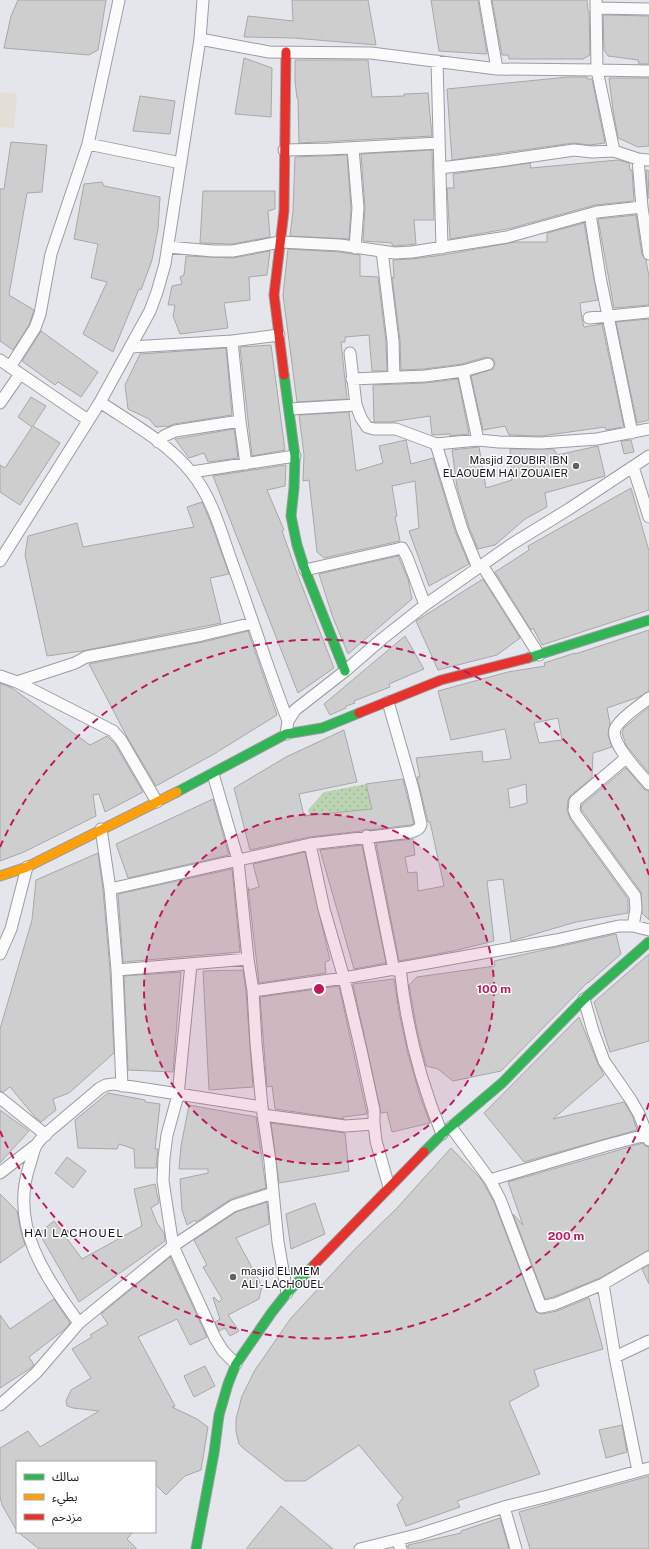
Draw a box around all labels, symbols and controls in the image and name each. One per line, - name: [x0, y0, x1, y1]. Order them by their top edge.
- place label: Masjid ZOUBIR IBN ELAOUEM HAI ZOUAIER: [443, 454, 568, 479]
- marker: Masjid ZOUBIR IBN ELAOUEM HAI ZOUAIER: [571, 461, 581, 471]
- centre of rings: [312, 982, 326, 996]
- text: 100 m: [477, 982, 511, 996]
- district label: HAI LACHOUEL: [24, 1226, 124, 1240]
- text: 200 m: [548, 1229, 584, 1243]
- place label: masjid ELIMEM ALI - LACHOUEL: [241, 1265, 324, 1290]
- marker: masjid ELIMEM ALI - LACHOUEL: [228, 1272, 238, 1282]
- legend: [16, 1461, 156, 1533]
- text: سالك: [52, 1470, 79, 1484]
- text: بطيء: [52, 1490, 78, 1507]
- text: مزدحم: [52, 1510, 82, 1526]

